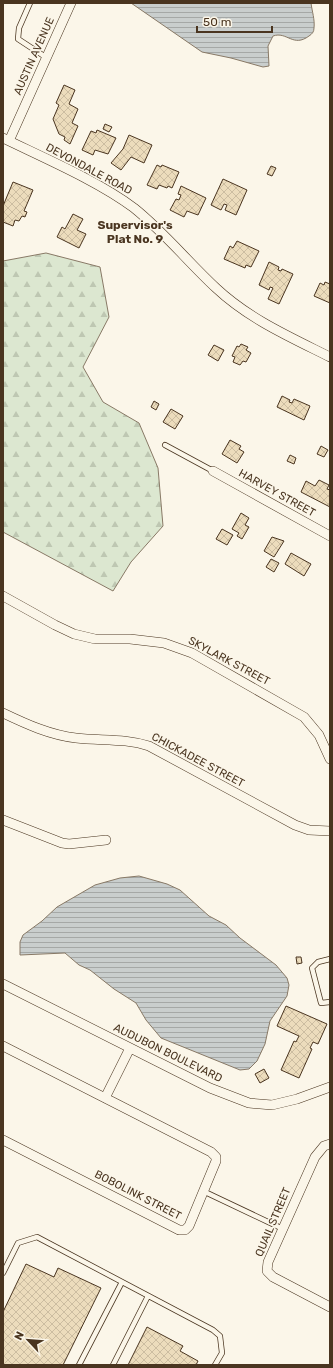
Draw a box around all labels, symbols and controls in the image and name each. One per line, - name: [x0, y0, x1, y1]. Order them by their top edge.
- scale bar: [197, 8, 272, 34]
- street label: AUSTIN AVENUE: [11, 15, 57, 97]
- text: 50 m: [203, 15, 231, 29]
- street label: DEVONDALE ROAD: [44, 141, 134, 197]
- district label: Supervisor's Plat No. 9: [97, 218, 173, 246]
- street label: HARVEY STREET: [236, 467, 318, 520]
- street label: SKYLARK STREET: [186, 634, 273, 688]
- street label: CHICKADEE STREET: [149, 730, 247, 790]
- street label: AUDUBON BOULEVARD: [111, 1021, 225, 1085]
- street label: BOBOLINK STREET: [92, 1167, 184, 1223]
- street label: QUAIL STREET: [253, 1185, 294, 1259]
- north arrow: [8, 1320, 48, 1360]
- text: N: [12, 1329, 27, 1342]

